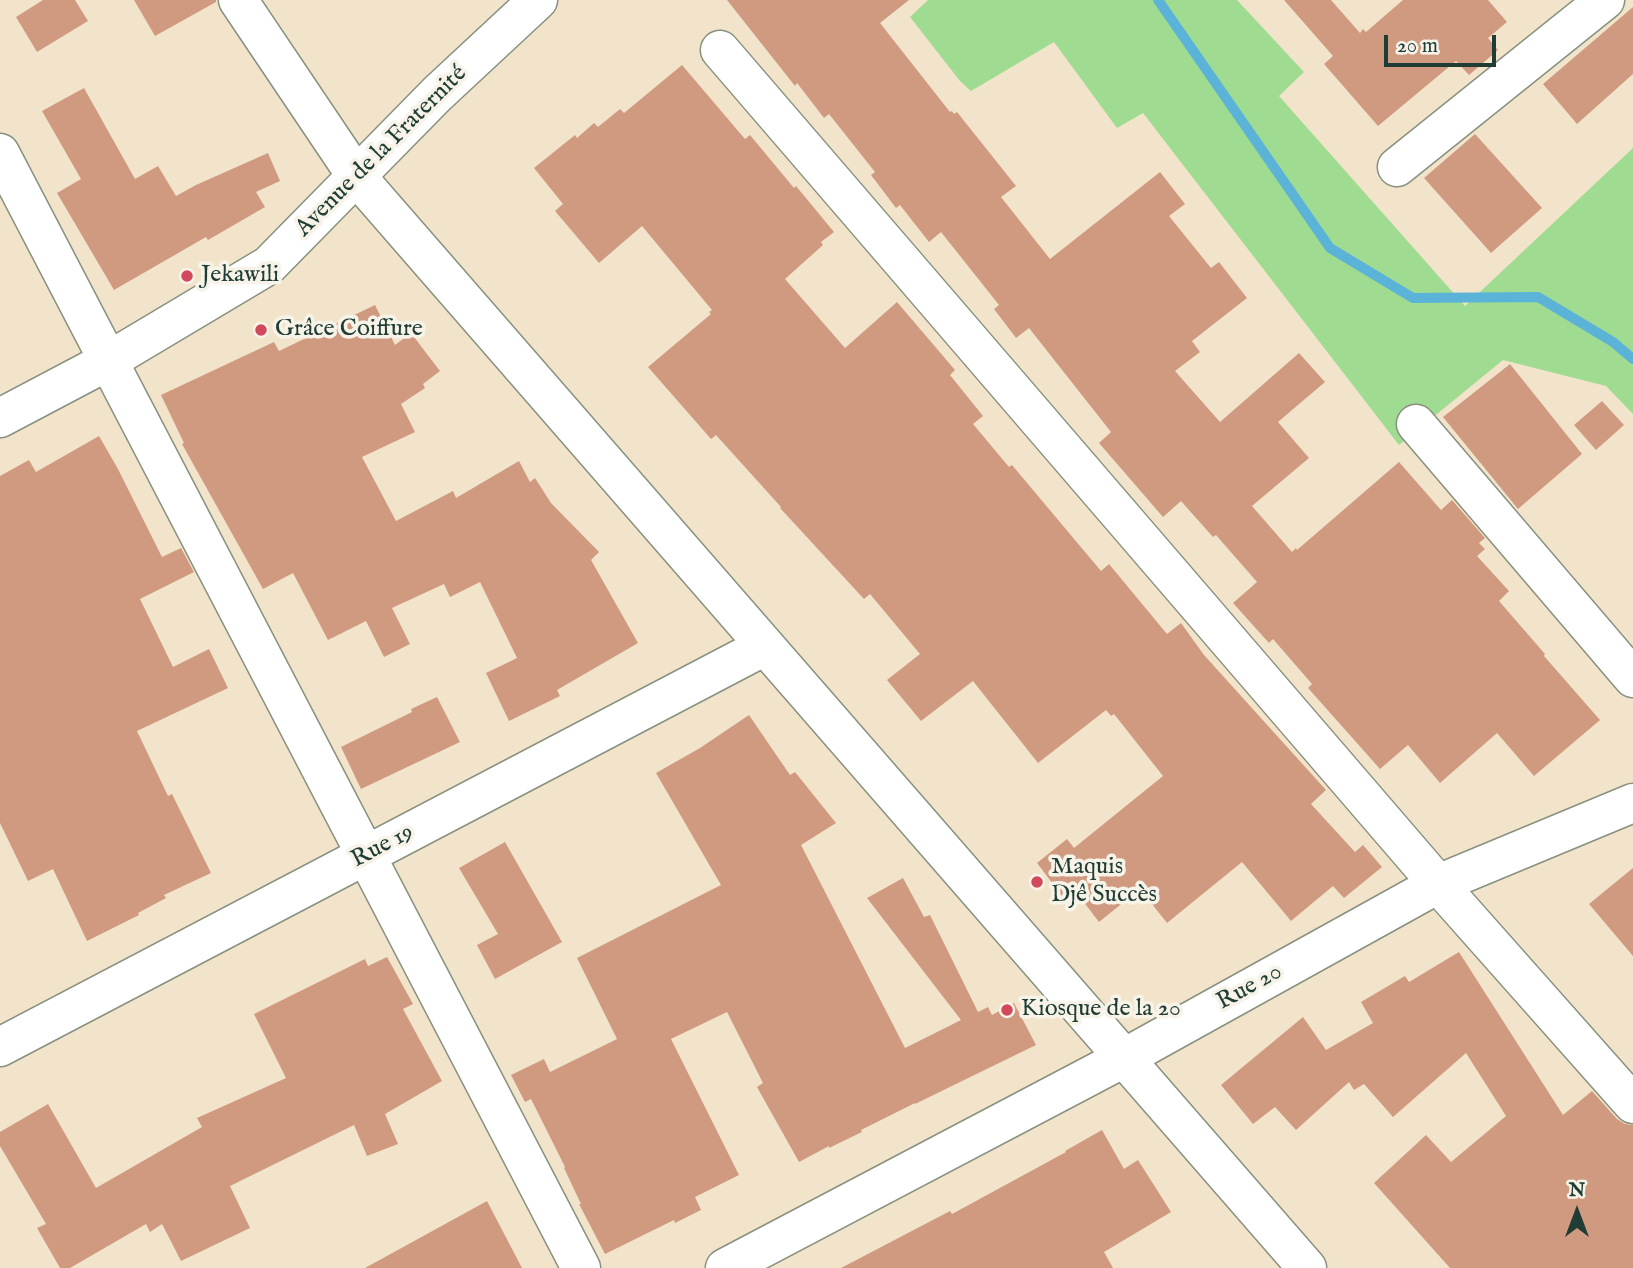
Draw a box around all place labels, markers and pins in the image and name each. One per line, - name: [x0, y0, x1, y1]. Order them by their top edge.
- place label: Jekawili: [201, 262, 279, 290]
- marker: Jekawili: [179, 268, 195, 284]
- place label: Grâce Coiffure: [275, 316, 423, 344]
- marker: Grâce Coiffure: [253, 322, 269, 338]
- place label: Maquis Djê Succès: [1051, 854, 1157, 910]
- marker: Maquis Djê Succès: [1029, 874, 1045, 890]
- place label: Kiosque de la 20: [1021, 996, 1181, 1024]
- marker: Kiosque de la 20: [999, 1002, 1015, 1018]

